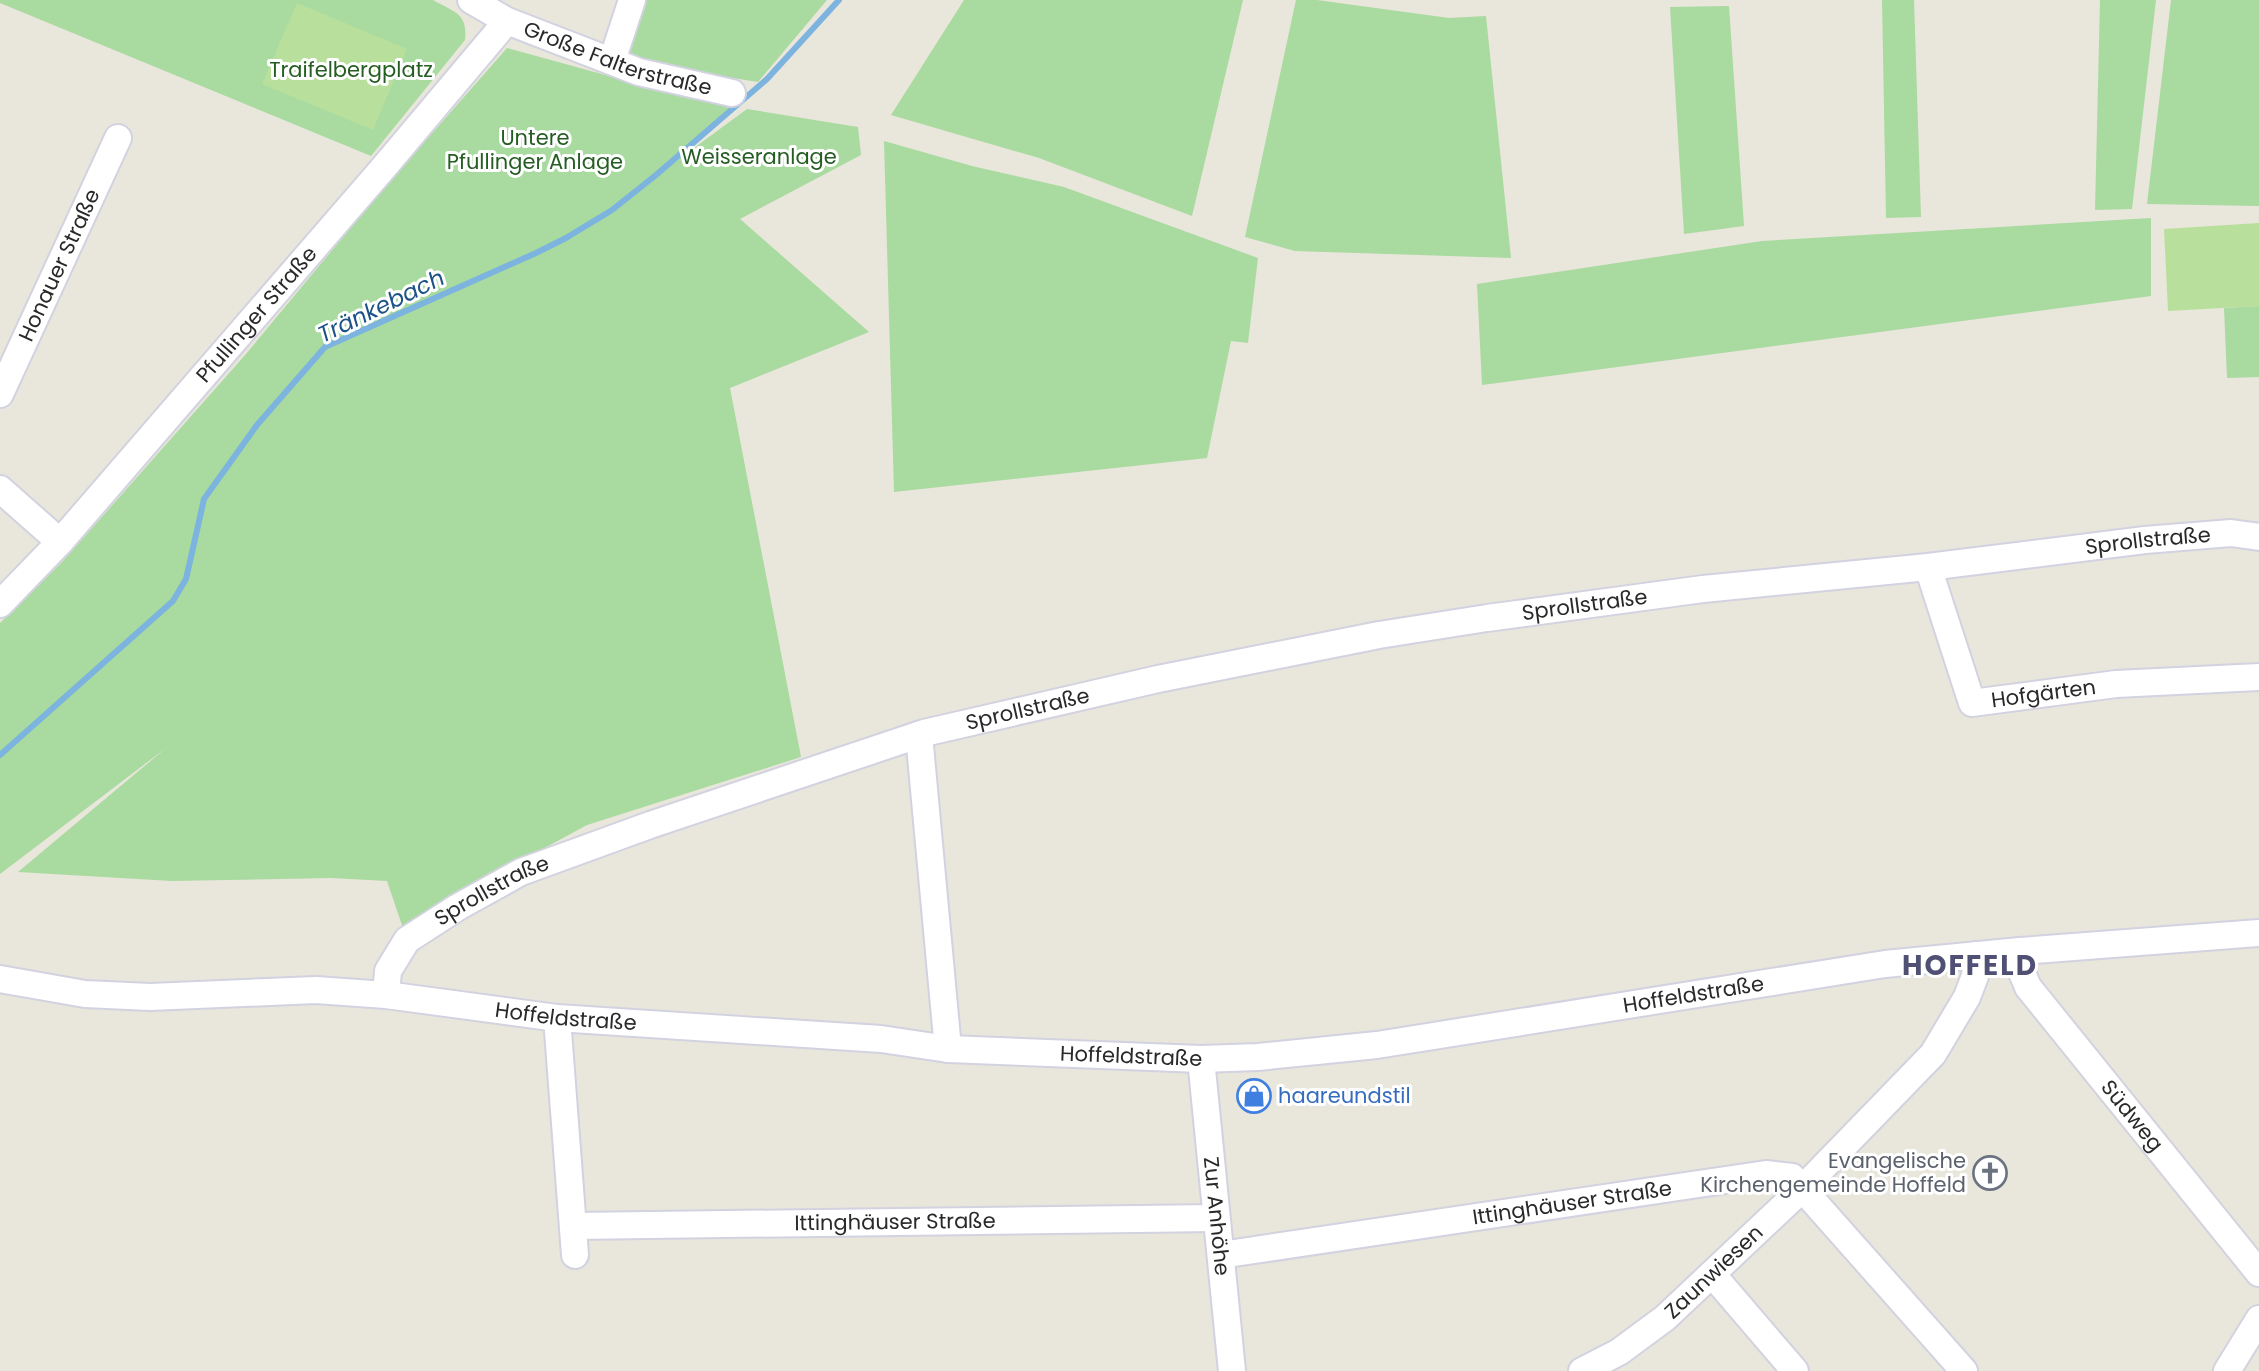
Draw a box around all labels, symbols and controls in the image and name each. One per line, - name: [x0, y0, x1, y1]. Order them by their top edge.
- street label: Große Falterstraße: [519, 14, 715, 102]
- park label: Traifelbergplatz: [269, 55, 433, 84]
- park label: Untere Pfullinger Anlage: [447, 123, 623, 176]
- park label: Weisseranlage: [681, 142, 837, 171]
- street label: Honauer Straße: [11, 184, 107, 346]
- street label: Pfullinger Straße: [189, 240, 323, 389]
- water label: Tränkebach: [312, 262, 450, 350]
- street label: Sprollstraße: [2083, 520, 2212, 561]
- street label: Sprollstraße: [1520, 582, 1649, 627]
- street label: Hofgärten: [1989, 672, 2097, 714]
- street label: Sprollstraße: [963, 680, 1092, 737]
- street label: Sprollstraße: [429, 848, 553, 932]
- district label: HOFFELD: [1902, 946, 2038, 985]
- street label: Hoffeldstraße: [1621, 969, 1766, 1020]
- street label: Hoffeldstraße: [493, 995, 638, 1037]
- street label: Hoffeldstraße: [1060, 1038, 1203, 1073]
- street label: Südweg: [2095, 1074, 2170, 1157]
- shop icon: haareundstil: [1235, 1077, 1273, 1115]
- place label: haareundstil: [1278, 1081, 1411, 1110]
- place label: Evangelische Kirchengemeinde Hoffeld: [1700, 1146, 1966, 1199]
- church icon: Evangelische Kirchengemeinde Hoffeld: [1971, 1154, 2009, 1192]
- street label: Zur Anhöhe: [1197, 1155, 1237, 1277]
- street label: Ittinghäuser Straße: [1470, 1173, 1674, 1231]
- street label: Ittinghäuser Straße: [794, 1206, 996, 1237]
- street label: Zaunwiesen: [1658, 1218, 1769, 1325]

